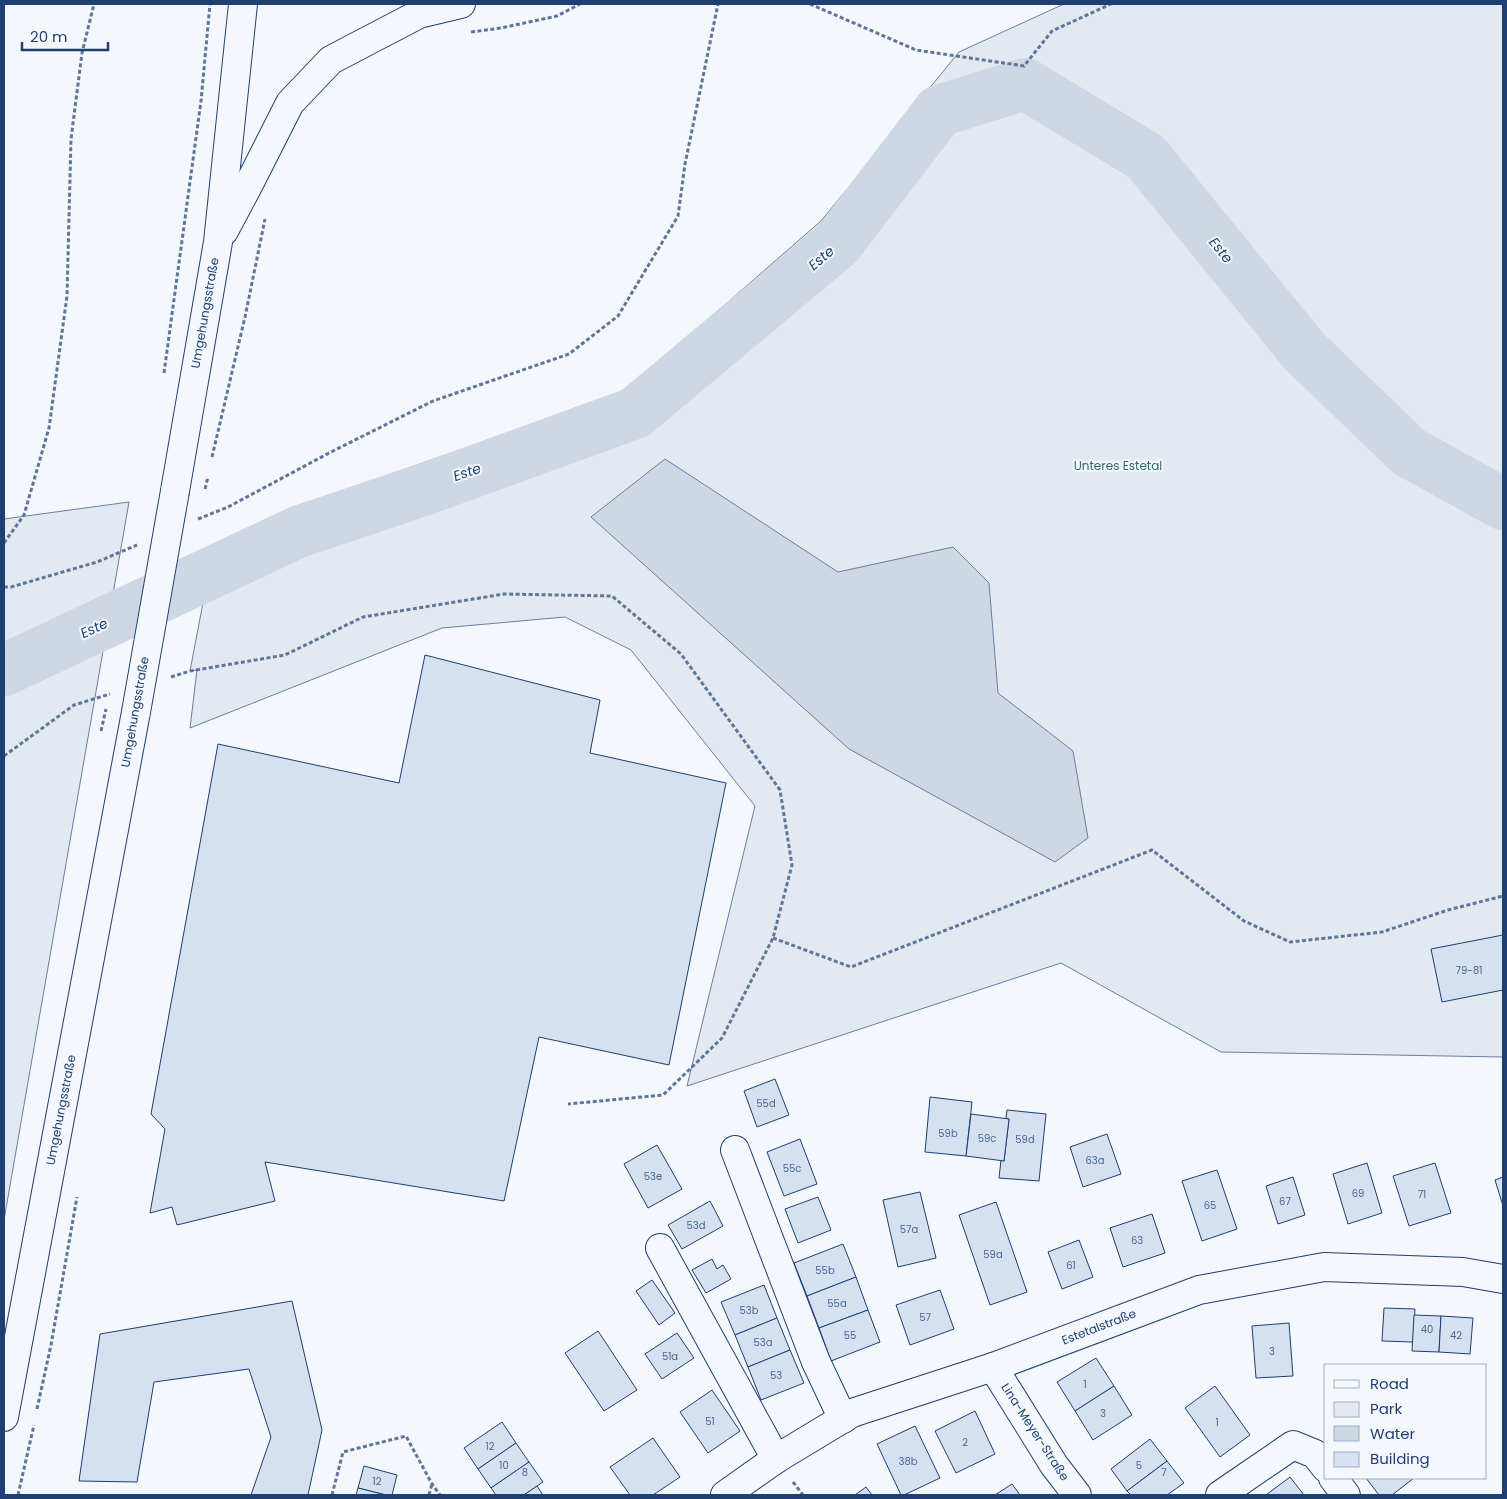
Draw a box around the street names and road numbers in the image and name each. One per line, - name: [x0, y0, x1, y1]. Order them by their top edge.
- street label: Umgehungsstraße: [186, 256, 223, 370]
- street label: Umgehungsstraße: [116, 655, 153, 769]
- street label: Umgehungsstraße: [41, 1053, 80, 1167]
- street label: Estetalstraße: [1059, 1305, 1139, 1349]
- street label: Lina-Meyer-Straße: [997, 1380, 1073, 1484]

